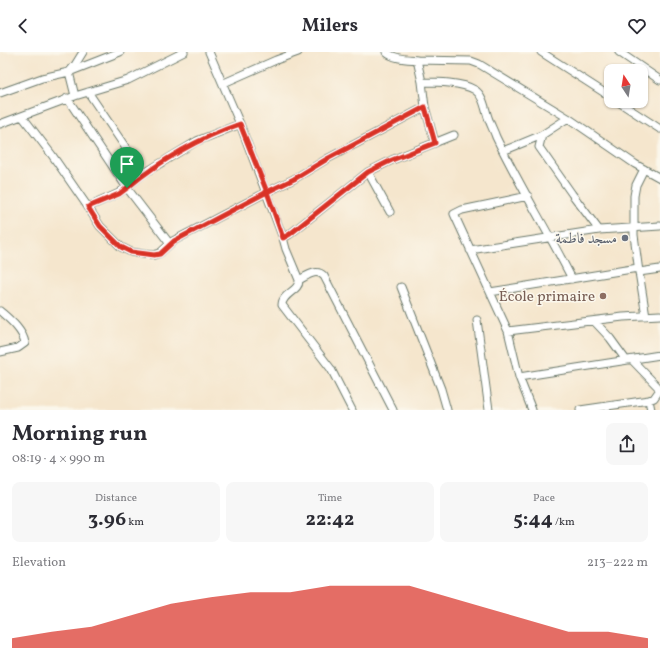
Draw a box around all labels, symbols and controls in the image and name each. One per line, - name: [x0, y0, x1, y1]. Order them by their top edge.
- text: Milers: [302, 14, 358, 39]
- icon: back: [12, 15, 34, 37]
- icon: heart: [626, 15, 648, 37]
- north arrow: [604, 64, 648, 108]
- map controls: [604, 64, 648, 108]
- pin: [110, 147, 144, 188]
- icon: arrive: [116, 153, 138, 175]
- place label: مسجد فاطمة: [556, 229, 617, 250]
- marker: مسجد فاطمة: [620, 233, 630, 243]
- place label: École primaire: [499, 287, 595, 308]
- marker: École primaire: [598, 291, 608, 301]
- text: Morning run: [12, 419, 147, 450]
- button: share: [606, 423, 648, 465]
- text: 08:19 · 4 × 990 m: [12, 450, 105, 468]
- text: Distance: [95, 491, 137, 506]
- text: Time: [318, 491, 342, 506]
- text: Pace: [533, 491, 555, 506]
- text: 3.96: [88, 506, 126, 534]
- text: 22:42: [306, 506, 355, 534]
- text: 5:44: [513, 506, 553, 534]
- text: km: [126, 515, 144, 530]
- text: /km: [553, 515, 575, 530]
- text: Elevation: [12, 554, 66, 572]
- text: 213–222 m: [587, 554, 648, 572]

